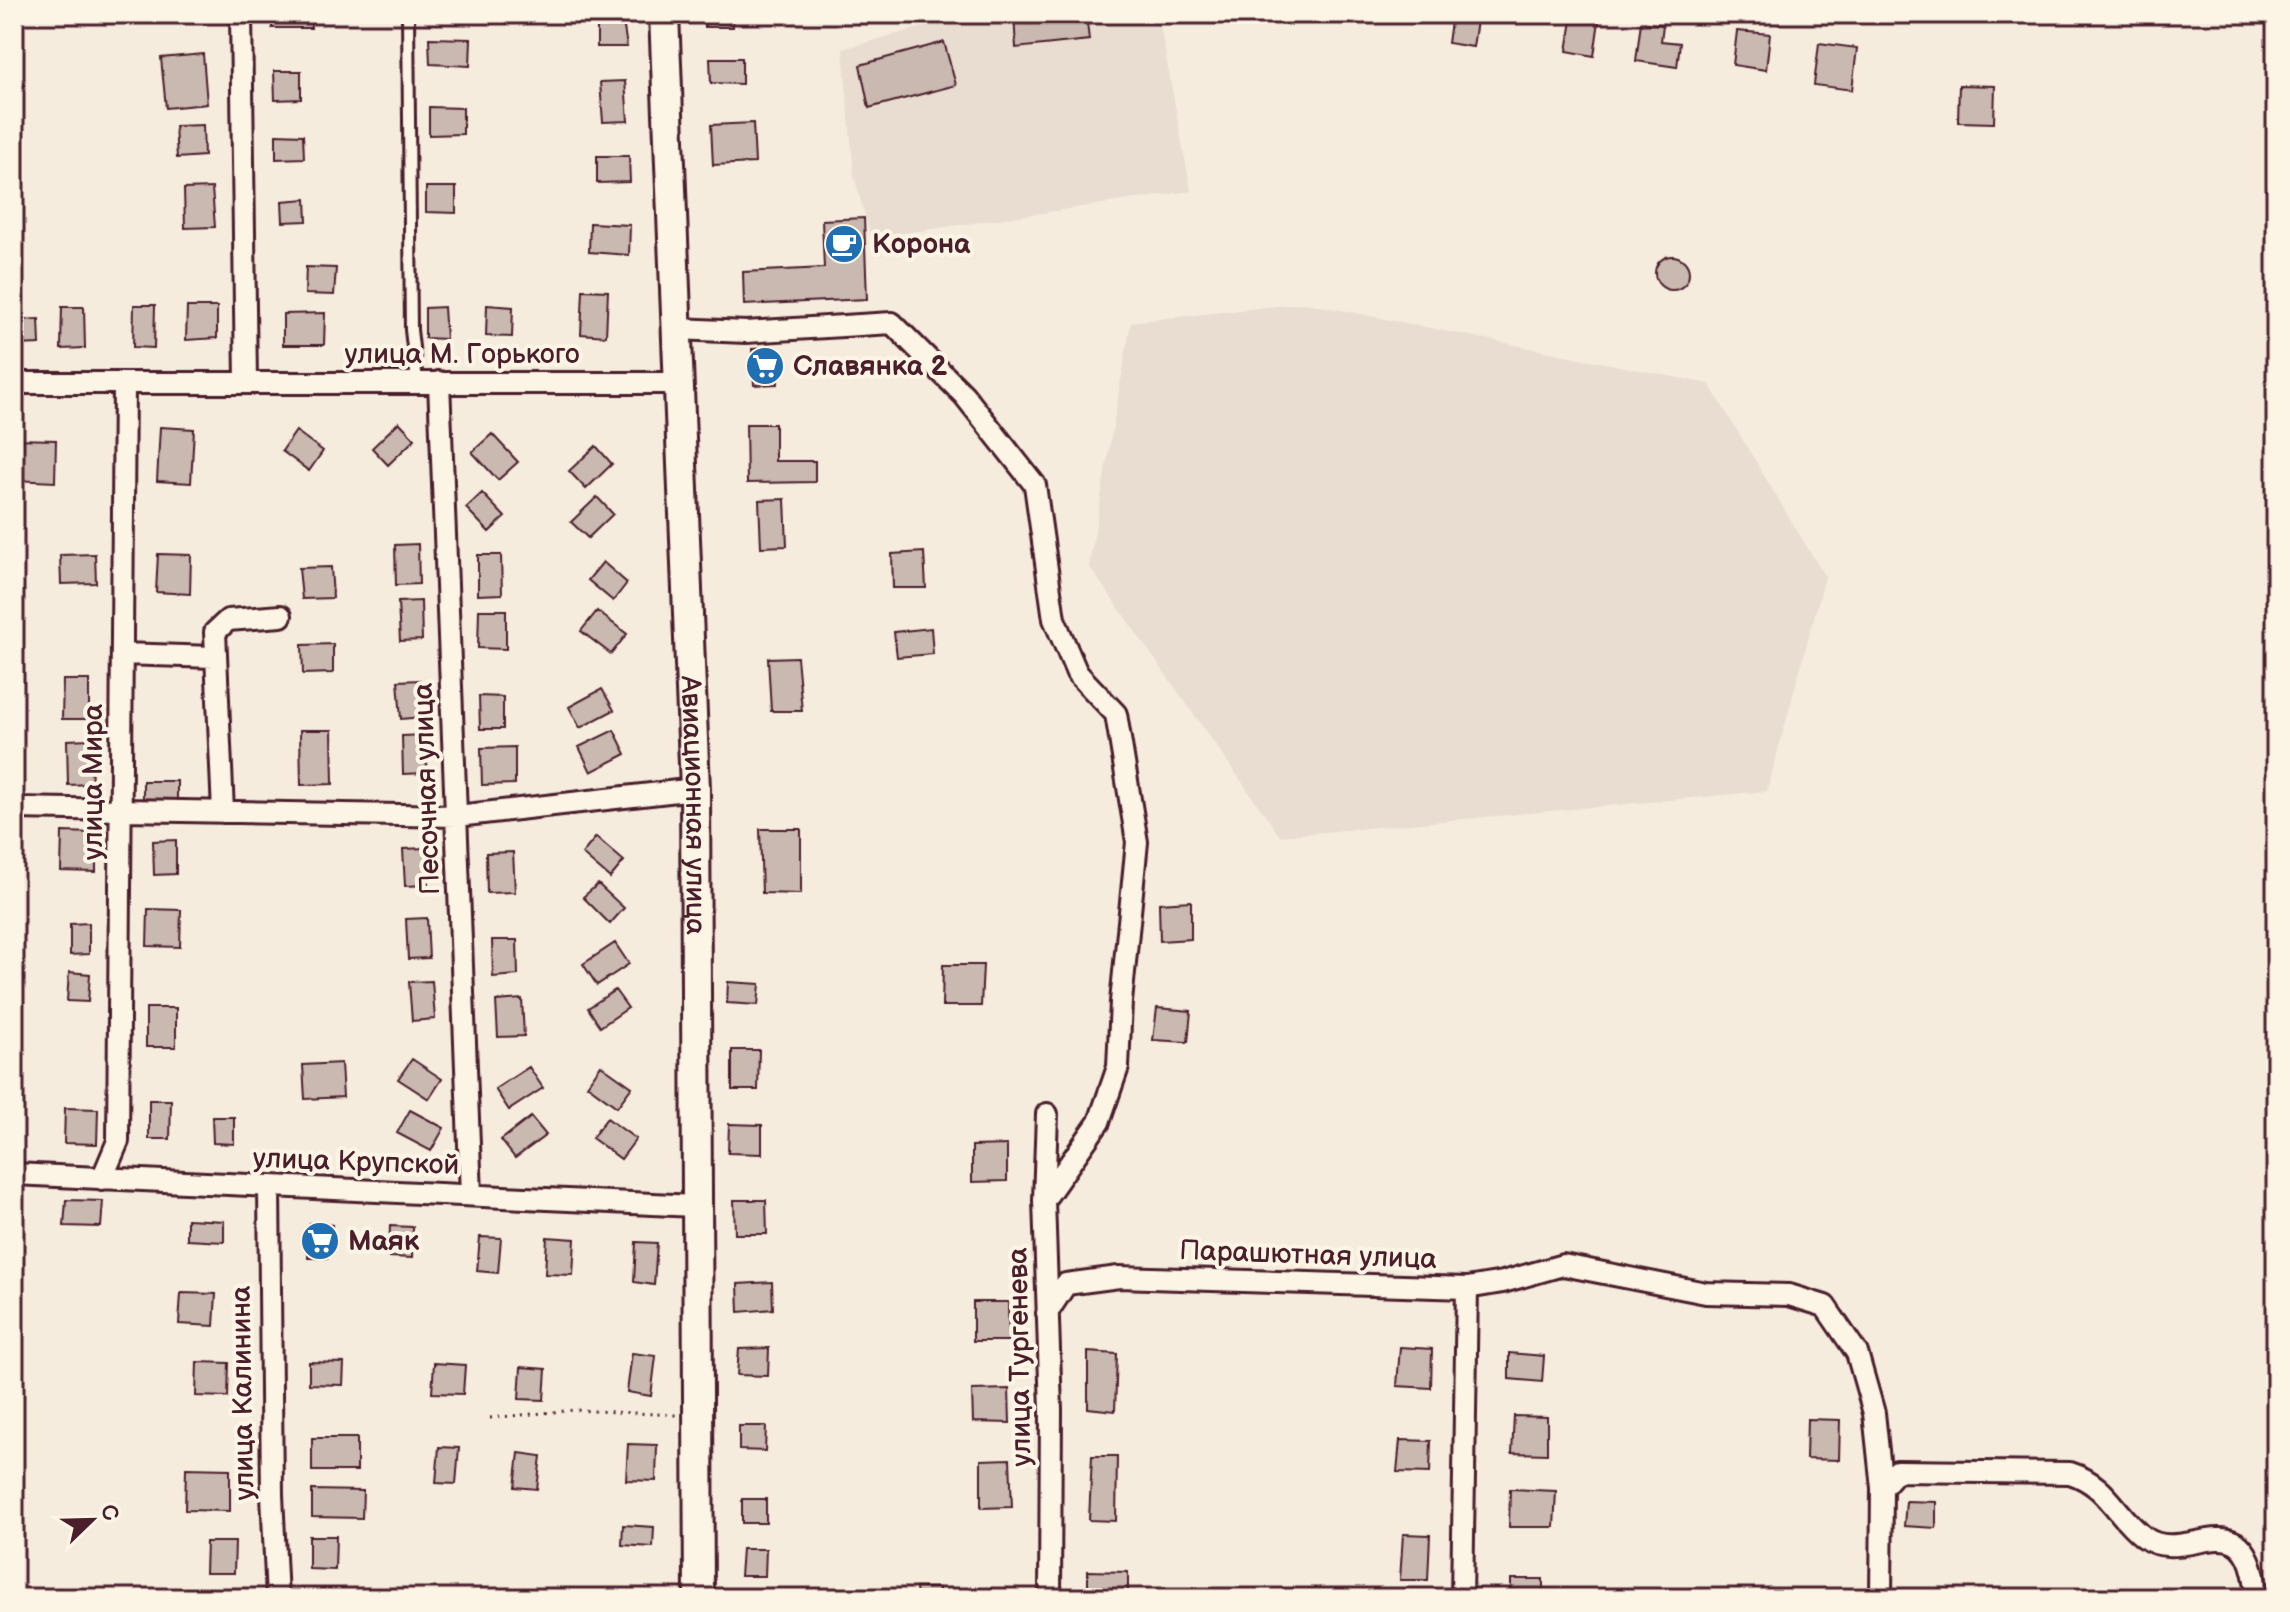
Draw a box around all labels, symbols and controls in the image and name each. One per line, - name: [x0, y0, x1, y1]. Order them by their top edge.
- cafe icon: Корона: [823, 223, 865, 265]
- place label: Корона: [872, 228, 971, 261]
- street label: улица М. Горького: [344, 338, 580, 371]
- supermarket icon: Славянка 2: [744, 345, 786, 387]
- place label: Славянка 2: [793, 350, 948, 383]
- street label: Авиационная улица: [674, 674, 712, 936]
- street label: Песочная улица: [407, 682, 447, 896]
- street label: улица Мира: [77, 703, 110, 860]
- street label: улица Крупской: [252, 1142, 460, 1182]
- supermarket icon: Маяк: [299, 1220, 341, 1262]
- place label: Маяк: [348, 1225, 420, 1258]
- street label: Парашютная улица: [1179, 1234, 1438, 1276]
- street label: улица Тургенева: [1002, 1247, 1038, 1467]
- street label: улица Калинина: [225, 1285, 261, 1501]
- north arrow: [52, 1480, 132, 1560]
- text: С: [94, 1500, 124, 1525]

